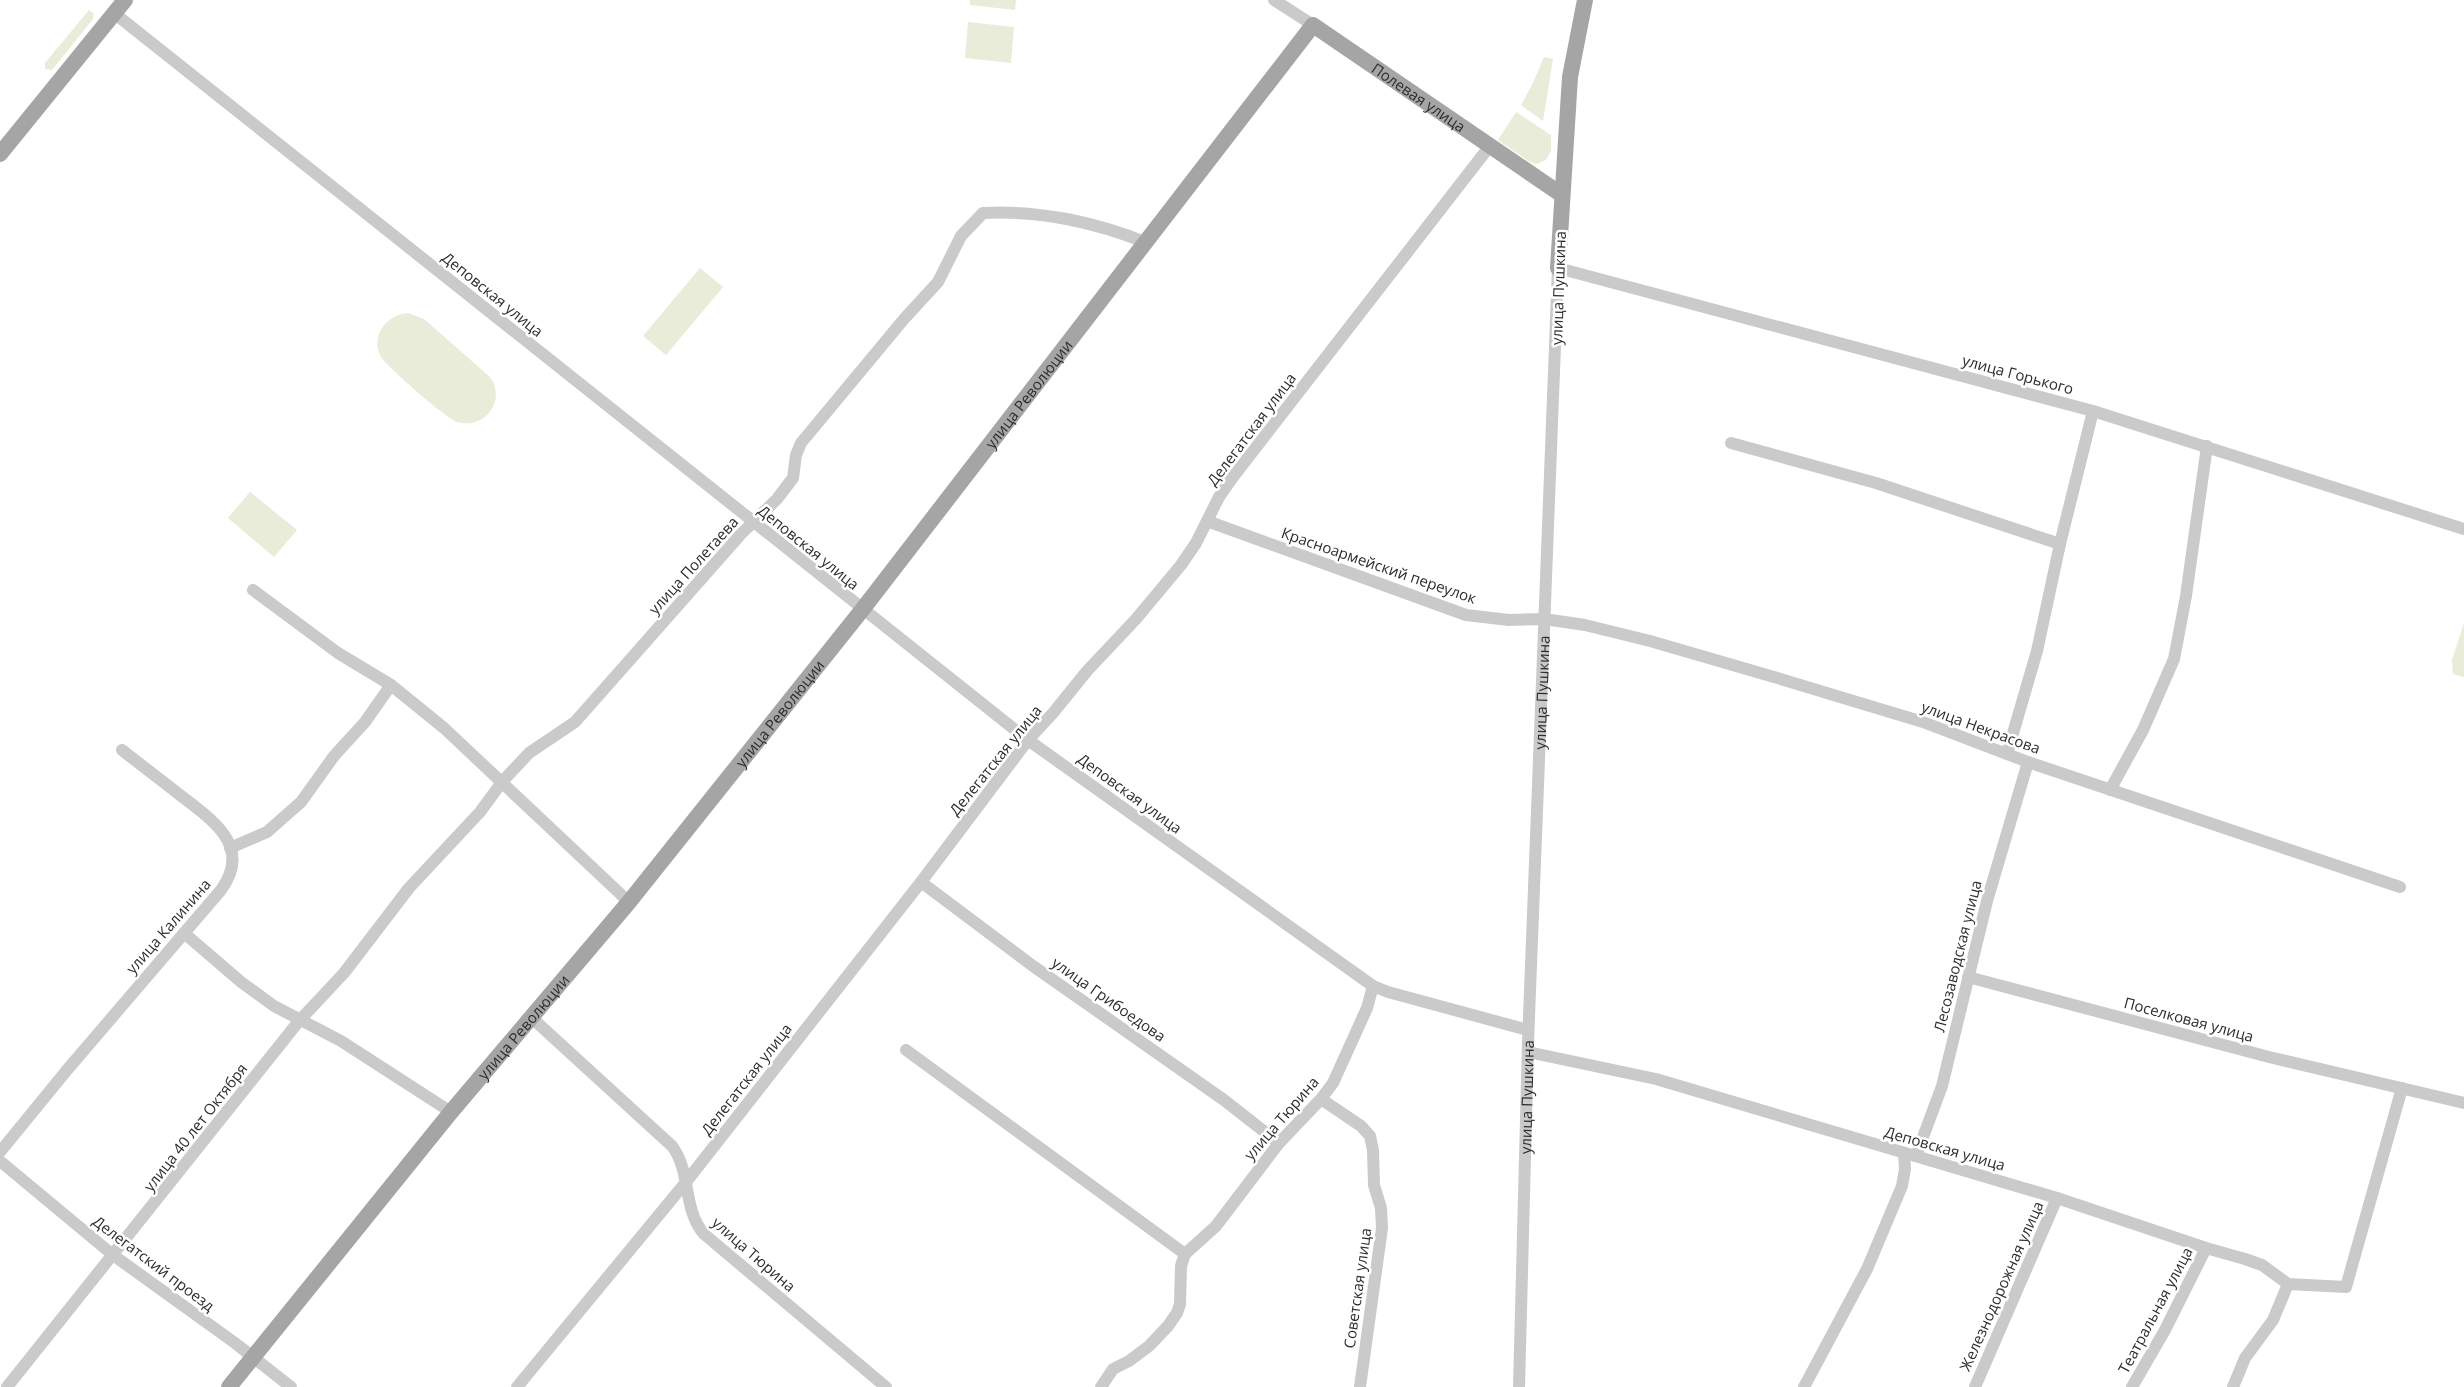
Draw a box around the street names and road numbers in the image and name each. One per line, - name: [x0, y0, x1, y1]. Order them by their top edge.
- street label: Полевая улица: [1368, 58, 1470, 136]
- street label: улица Пушкина: [1546, 231, 1570, 345]
- street label: Деповская улица: [438, 247, 548, 341]
- street label: улица Революции: [980, 336, 1077, 452]
- street label: улица Горького: [1960, 350, 2076, 398]
- street label: Делегатская улица: [1202, 369, 1300, 489]
- street label: Деповская улица: [754, 500, 864, 594]
- street label: улица Полетаева: [644, 512, 742, 618]
- street label: Красноармейский переулок: [1279, 522, 1479, 608]
- street label: улица Пушкина: [1529, 635, 1554, 750]
- street label: улица Революции: [731, 656, 828, 771]
- street label: улица Некрасова: [1919, 696, 2043, 758]
- street label: Делегатская улица: [944, 701, 1046, 819]
- street label: Деповская улица: [1074, 748, 1186, 838]
- street label: улица Калинина: [121, 874, 215, 978]
- street label: Лесозаводская улица: [1928, 878, 1986, 1034]
- street label: улица Грибоедова: [1048, 952, 1170, 1046]
- street label: улица Революции: [473, 970, 573, 1084]
- street label: Поселковая улица: [2122, 992, 2256, 1046]
- street label: Делегатская улица: [696, 1019, 796, 1139]
- street label: улица Пушкина: [1515, 1040, 1538, 1154]
- street label: улица 40 лет Октября: [139, 1059, 251, 1195]
- street label: улица Тюрина: [1239, 1072, 1323, 1164]
- street label: Деповская улица: [1882, 1121, 2008, 1175]
- street label: Железнодорожная улица: [1954, 1198, 2048, 1374]
- street label: Делегатский проезд: [89, 1211, 219, 1316]
- street label: улица Тюрина: [708, 1212, 800, 1296]
- street label: Советская улица: [1339, 1226, 1375, 1350]
- street label: Театральная улица: [2113, 1243, 2197, 1377]

